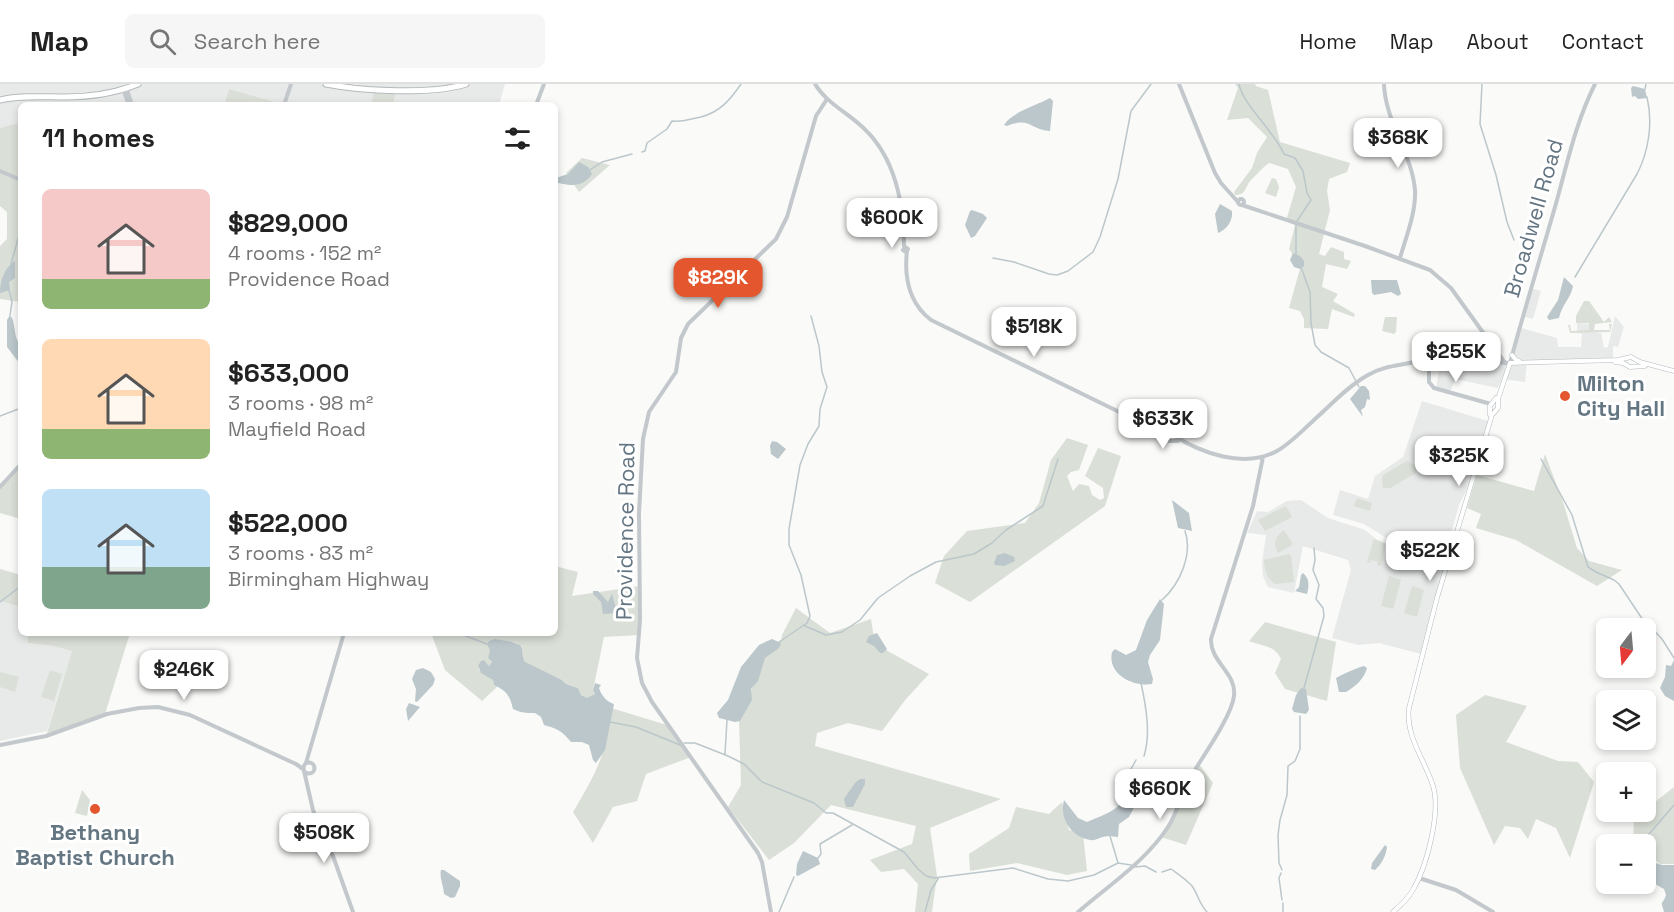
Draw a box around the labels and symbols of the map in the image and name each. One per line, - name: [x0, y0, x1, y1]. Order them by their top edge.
- pin: $368K: [1356, 118, 1440, 169]
- street label: Broadwell Road: [1497, 136, 1569, 300]
- pin: $600K: [850, 198, 934, 249]
- pin: $829K: [676, 258, 760, 309]
- pin: $518K: [992, 307, 1076, 358]
- pin: $255K: [1414, 332, 1498, 383]
- place label: Milton City Hall: [1577, 369, 1665, 422]
- marker: Milton City Hall: [1558, 389, 1572, 403]
- pin: $633K: [1121, 399, 1205, 450]
- pin: $325K: [1417, 436, 1501, 487]
- street label: Providence Road: [609, 442, 641, 620]
- pin: $522K: [1388, 531, 1472, 582]
- north arrow: [1596, 618, 1656, 678]
- pin: $246K: [142, 650, 226, 701]
- pin: $660K: [1118, 769, 1202, 820]
- marker: Bethany Baptist Church: [88, 802, 102, 816]
- pin: $508K: [282, 813, 366, 864]
- place label: Bethany Baptist Church: [15, 818, 175, 871]

